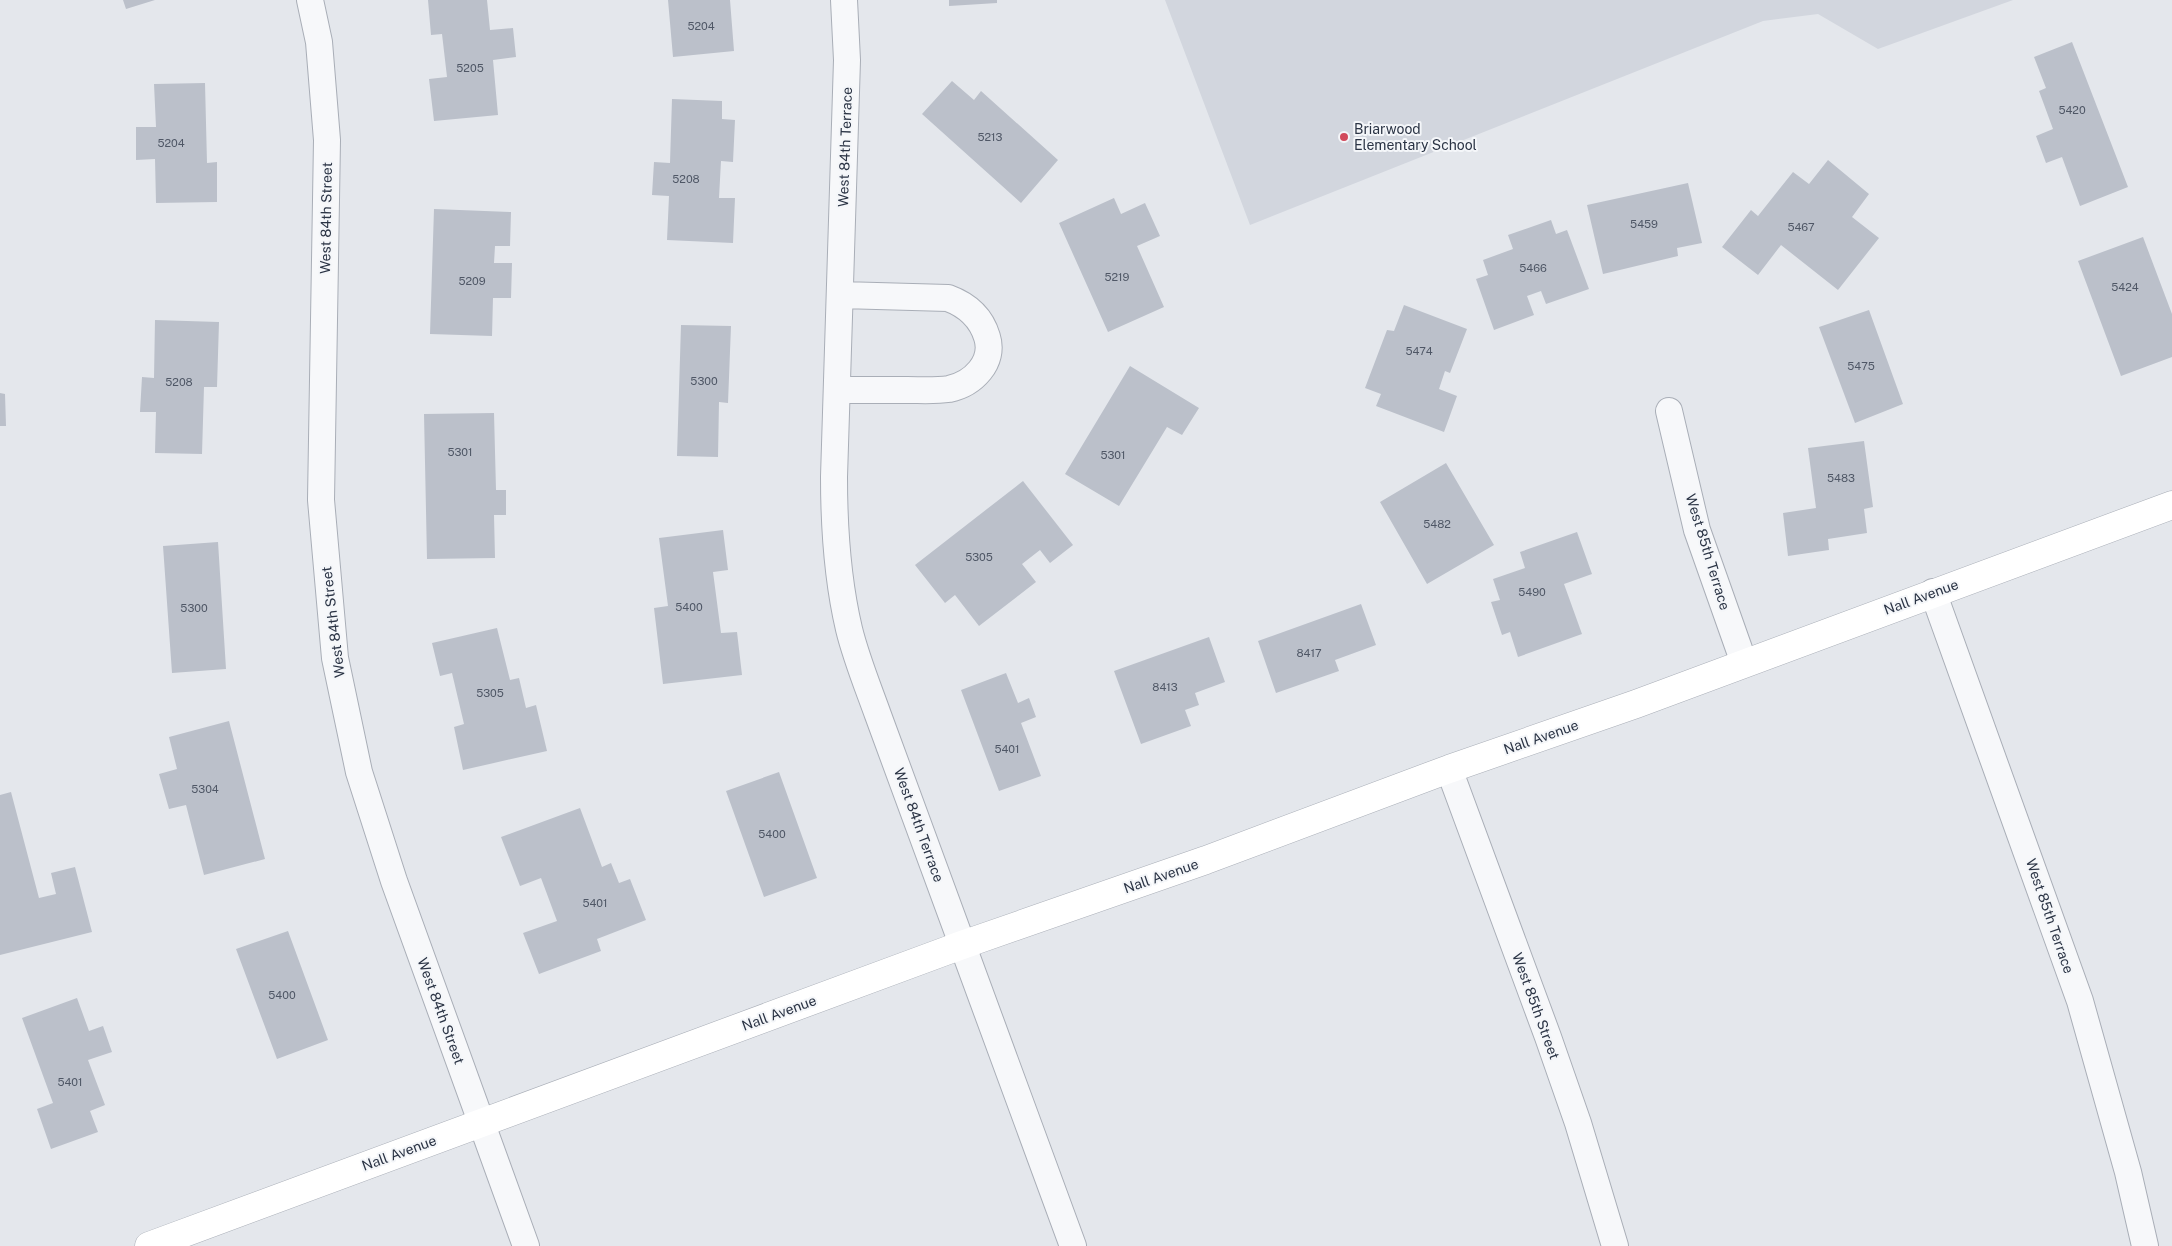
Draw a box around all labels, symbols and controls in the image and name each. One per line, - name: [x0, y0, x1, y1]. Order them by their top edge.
- house number: 5204: [687, 20, 715, 32]
- house number: 5205: [456, 62, 484, 74]
- street label: West 84th Terrace: [835, 87, 855, 207]
- house number: 5420: [2058, 104, 2086, 116]
- place label: Briarwood Elementary School: [1354, 121, 1477, 153]
- house number: 5213: [977, 131, 1003, 143]
- marker: Briarwood Elementary School: [1338, 131, 1350, 143]
- house number: 5204: [157, 137, 185, 149]
- street label: West 84th Street: [317, 162, 335, 274]
- house number: 5208: [672, 173, 700, 185]
- house number: 5459: [1630, 218, 1658, 230]
- house number: 5467: [1787, 221, 1815, 233]
- house number: 5466: [1519, 262, 1547, 274]
- house number: 5219: [1105, 271, 1130, 283]
- house number: 5209: [458, 275, 486, 287]
- house number: 5424: [2111, 281, 2139, 293]
- house number: 5474: [1405, 345, 1433, 357]
- house number: 5475: [1847, 360, 1875, 372]
- house number: 5300: [690, 375, 718, 387]
- house number: 5208: [165, 376, 193, 388]
- house number: 5301: [447, 446, 473, 458]
- house number: 5301: [1100, 449, 1126, 461]
- house number: 5483: [1827, 472, 1855, 484]
- street label: West 85th Terrace: [1683, 492, 1733, 612]
- house number: 5482: [1423, 518, 1451, 530]
- house number: 5305: [965, 551, 993, 563]
- street label: West 84th Street: [318, 565, 348, 679]
- street label: Nall Avenue: [1882, 576, 1960, 618]
- house number: 5490: [1518, 586, 1546, 598]
- house number: 5400: [675, 601, 703, 613]
- house number: 5300: [180, 602, 208, 614]
- house number: 8417: [1296, 647, 1322, 659]
- house number: 8413: [1152, 681, 1178, 693]
- house number: 5305: [476, 687, 504, 699]
- street label: Nall Avenue: [1502, 717, 1581, 757]
- house number: 5401: [994, 743, 1020, 755]
- street label: West 84th Terrace: [891, 766, 947, 884]
- house number: 5304: [191, 783, 219, 795]
- house number: 5400: [758, 828, 786, 840]
- street label: Nall Avenue: [1122, 856, 1201, 896]
- street label: West 85th Terrace: [2023, 856, 2077, 976]
- house number: 5401: [582, 897, 608, 909]
- street label: West 85th Street: [1509, 951, 1563, 1061]
- street label: West 84th Street: [414, 956, 468, 1066]
- house number: 5400: [268, 989, 296, 1001]
- street label: Nall Avenue: [740, 992, 818, 1034]
- house number: 5401: [57, 1076, 83, 1088]
- street label: Nall Avenue: [360, 1132, 438, 1174]

